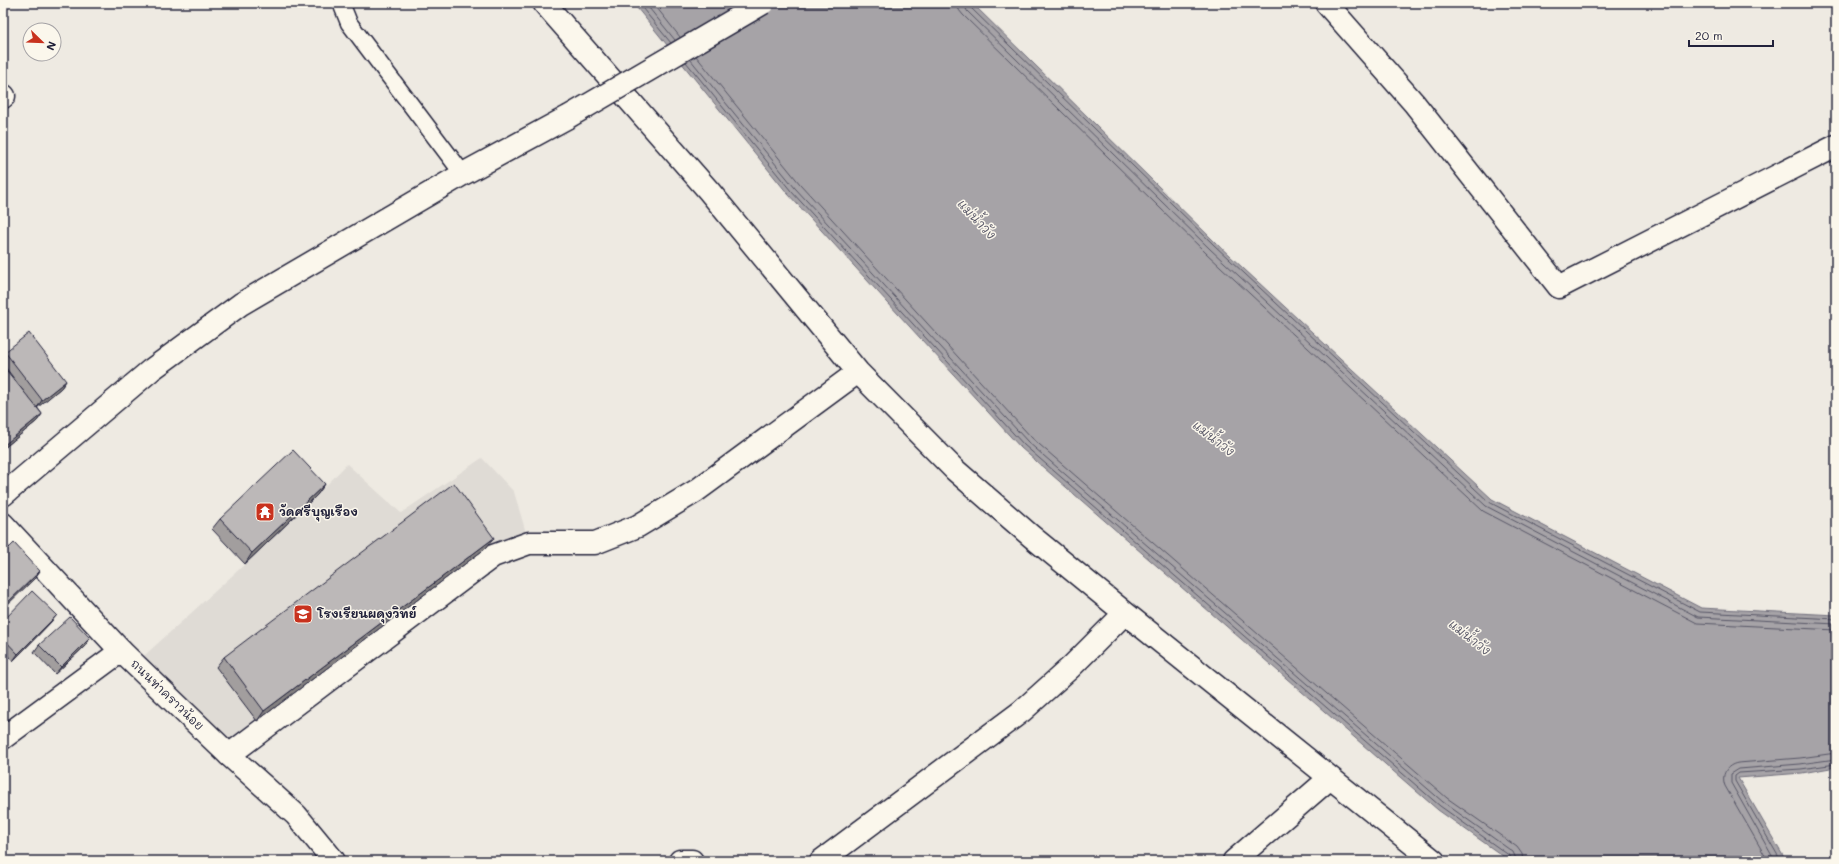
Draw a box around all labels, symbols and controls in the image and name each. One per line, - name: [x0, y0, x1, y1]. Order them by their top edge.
- north arrow: [22, 22, 62, 62]
- scale bar: [1689, 22, 1773, 48]
- text: 20 m: [1695, 27, 1723, 43]
- text: N: [43, 39, 60, 53]
- water label: แม่น้ำวัง: [955, 193, 1003, 243]
- water label: แม่น้ำวัง: [1190, 413, 1241, 460]
- temple icon: วัดศรีบุญเรือง: [254, 501, 276, 523]
- place label: วัดศรีบุญเรือง: [279, 503, 358, 522]
- school or university icon: โรงเรียนผดุงวิทย์: [292, 603, 314, 625]
- place label: โรงเรียนผดุงวิทย์: [316, 605, 417, 624]
- water label: แม่น้ำวัง: [1446, 612, 1497, 659]
- street label: ถนนท่าคราวน้อย: [128, 655, 208, 733]

